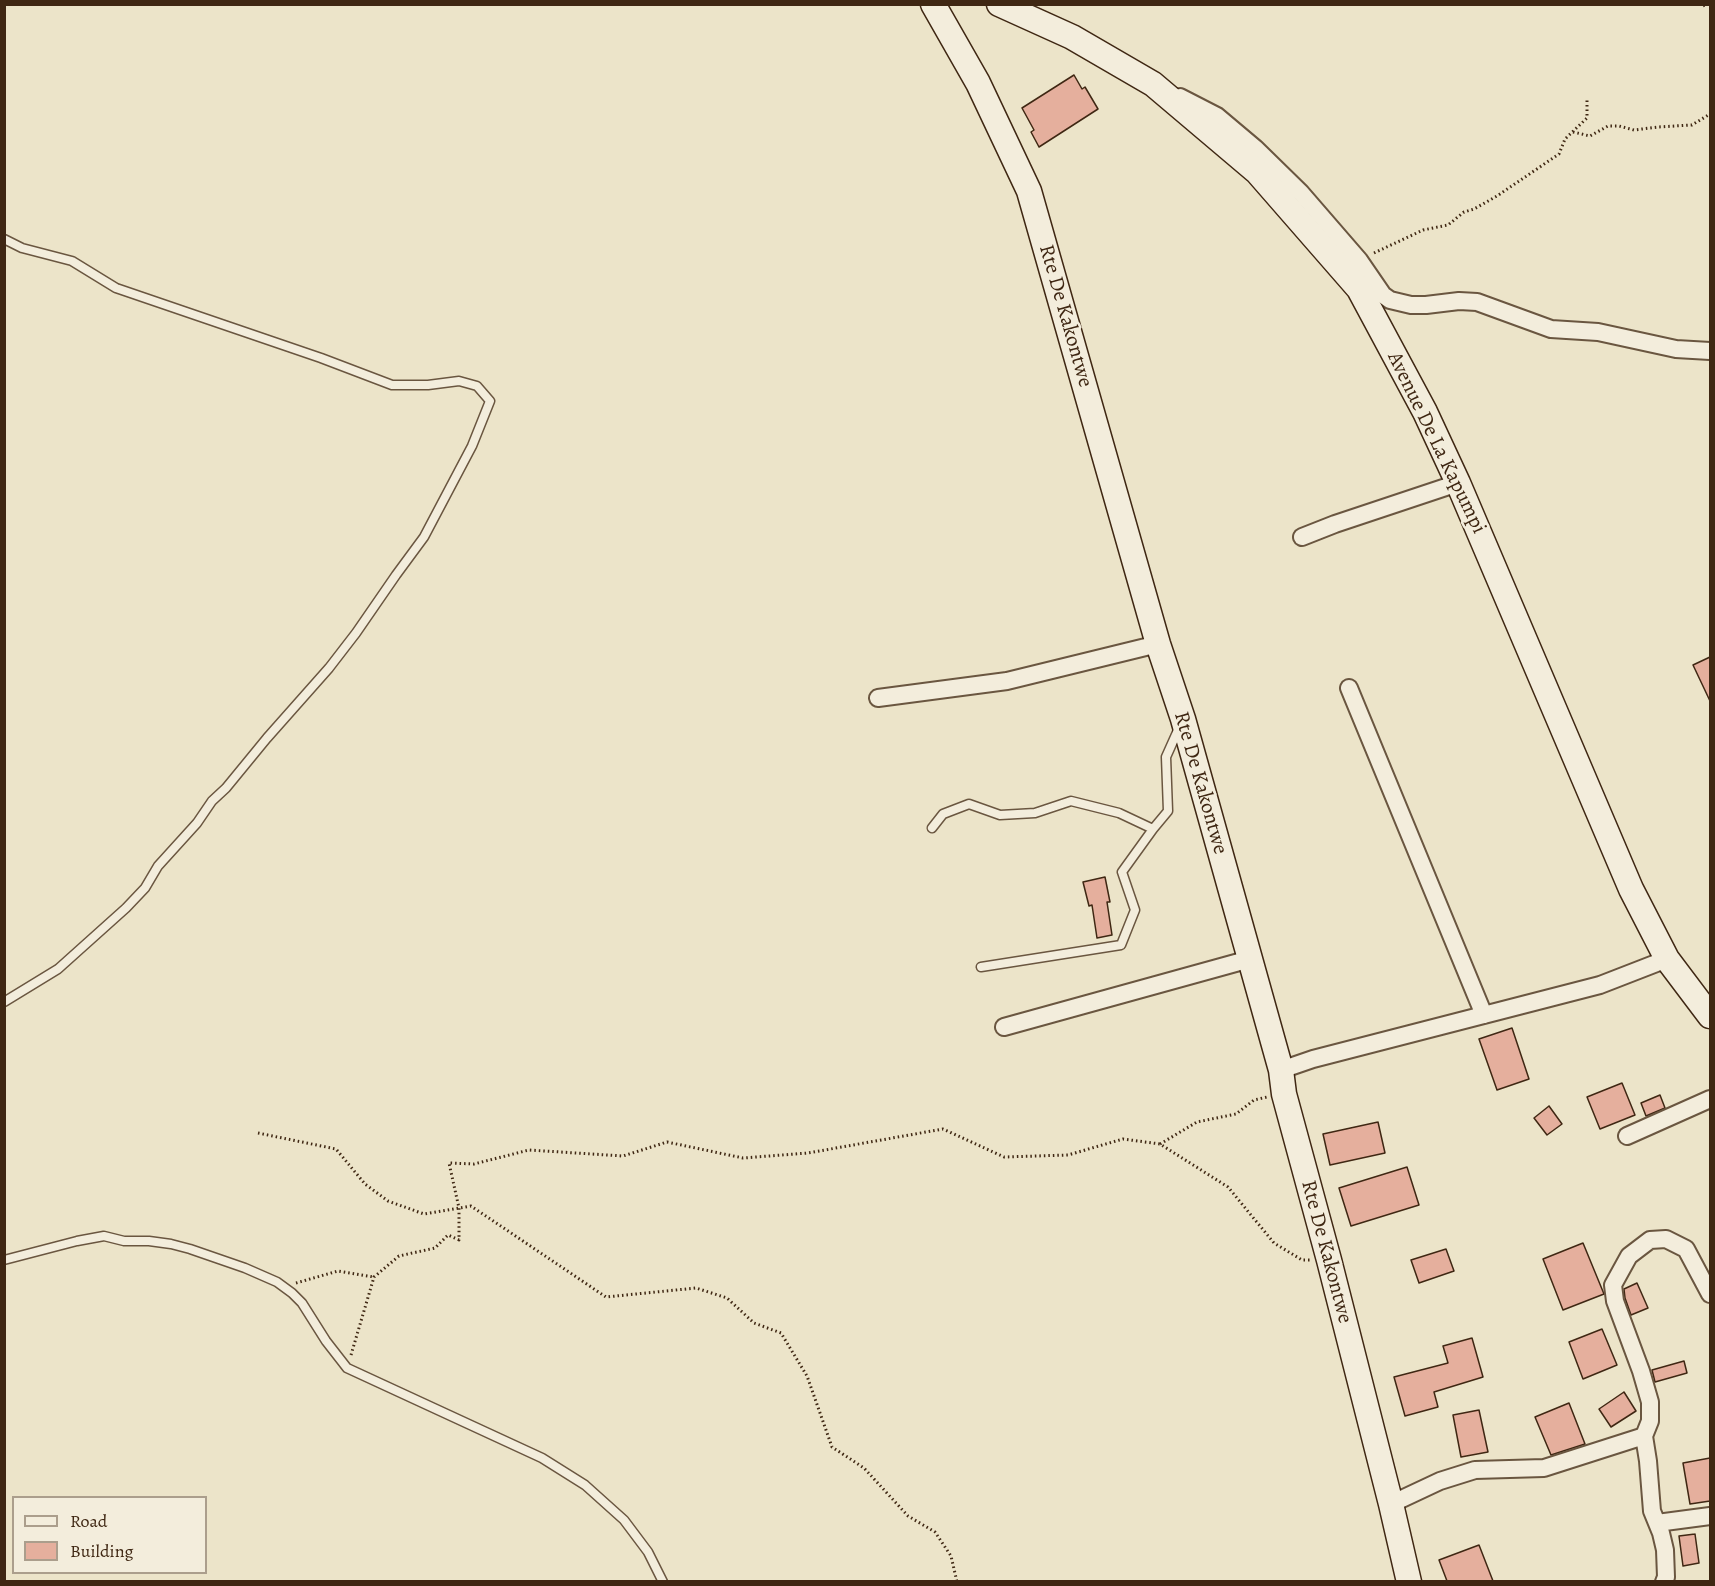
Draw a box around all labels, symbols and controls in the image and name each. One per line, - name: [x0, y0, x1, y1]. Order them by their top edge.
- street label: Rte De Kakontwe: [1033, 242, 1097, 390]
- street label: Avenue De La Kapumpi: [1381, 348, 1491, 538]
- street label: Rte De Kakontwe: [1168, 709, 1232, 857]
- street label: Rte De Kakontwe: [1295, 1178, 1357, 1326]
- legend: [12, 1496, 207, 1574]
- text: Road: [70, 1509, 107, 1533]
- text: Building: [70, 1539, 134, 1563]

